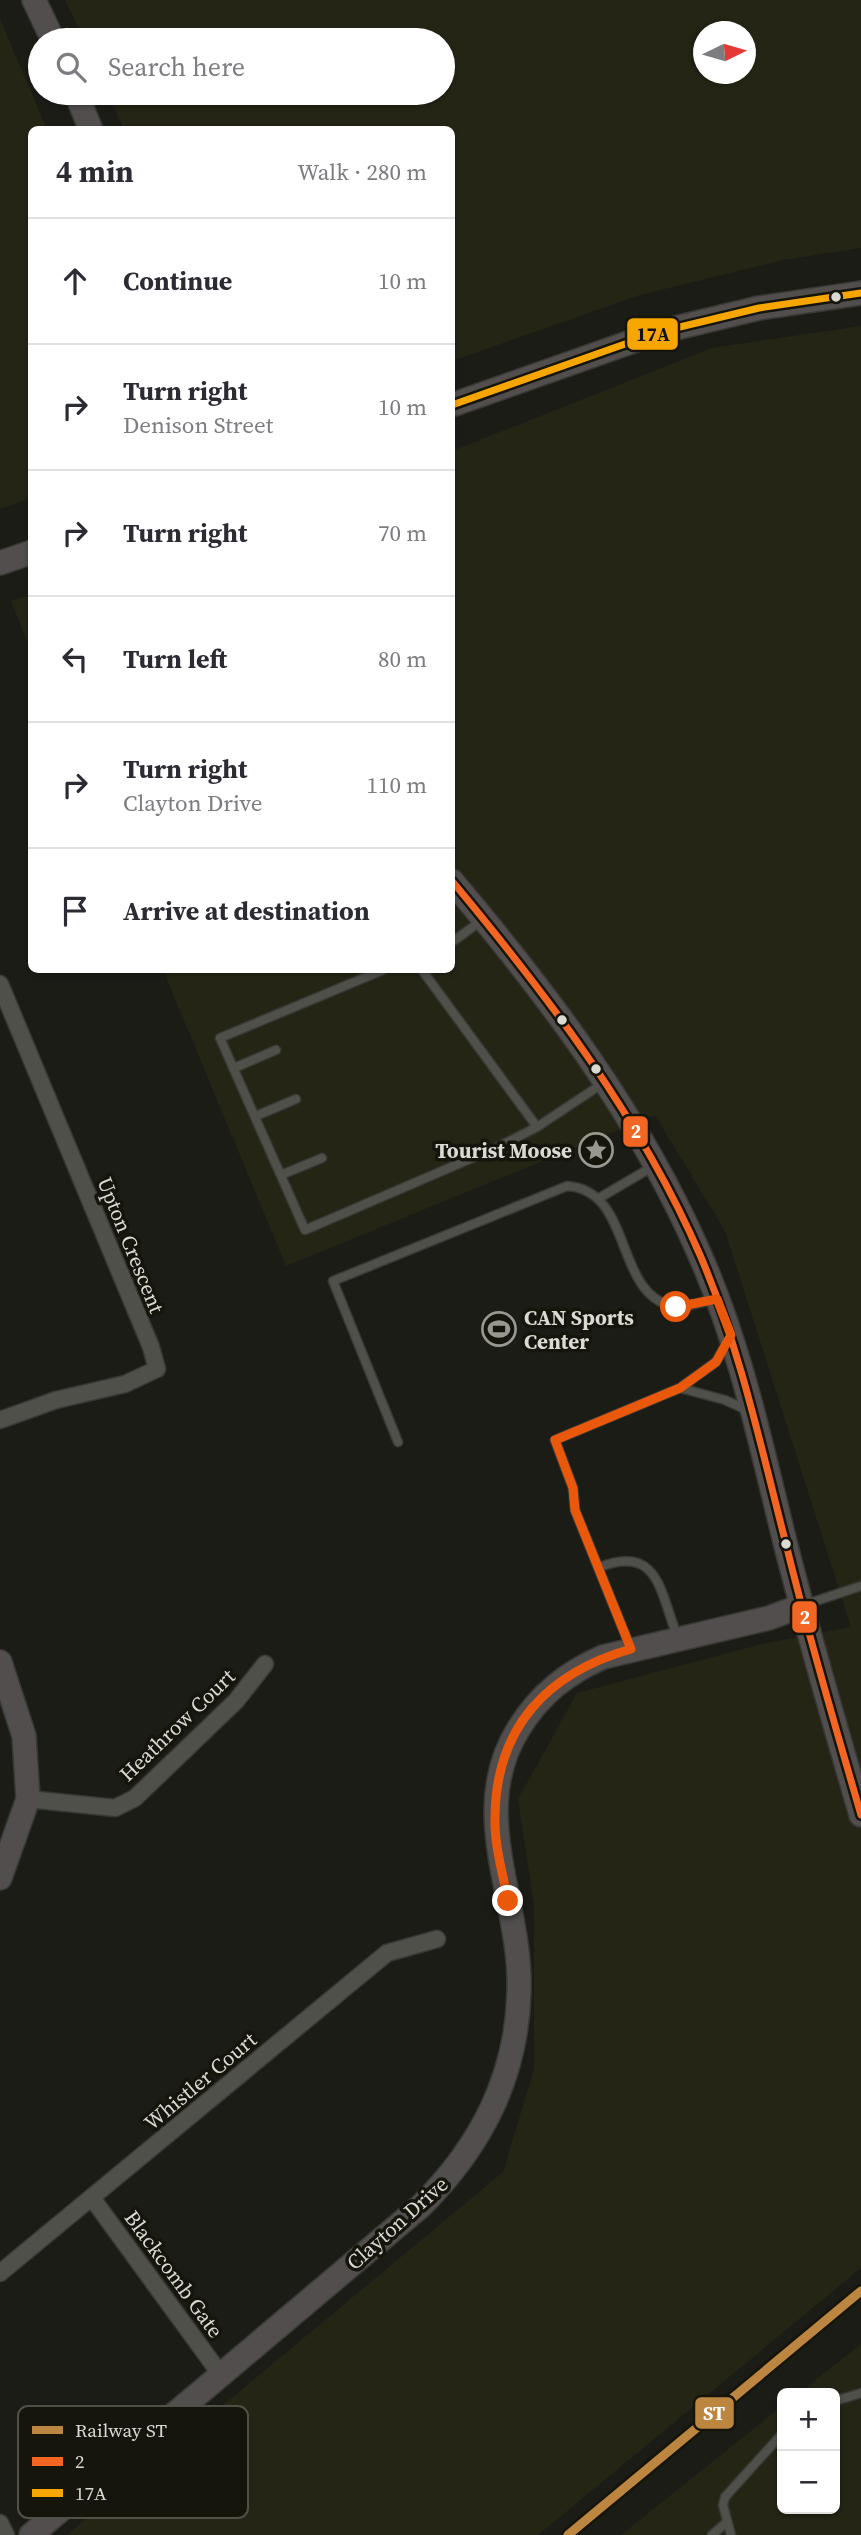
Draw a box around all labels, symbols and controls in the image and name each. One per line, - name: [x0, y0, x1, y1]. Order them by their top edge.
- north arrow: [693, 21, 756, 84]
- search box: [28, 28, 455, 105]
- icon: search: [52, 48, 90, 86]
- text: Search here: [108, 49, 245, 85]
- text: 4 min: [56, 151, 134, 192]
- text: Walk · 280 m: [297, 156, 427, 188]
- icon: ahead: [56, 262, 94, 300]
- text: Continue: [123, 263, 232, 299]
- text: 10 m: [378, 265, 427, 297]
- unlabelled marker: [829, 290, 843, 304]
- line badge: 17A: [626, 317, 679, 351]
- text: 17A: [636, 321, 670, 347]
- text: Turn right: [123, 373, 247, 409]
- icon: right: [56, 388, 94, 426]
- text: 10 m: [378, 391, 427, 423]
- text: Denison Street: [123, 409, 273, 441]
- icon: right: [56, 514, 94, 552]
- text: Turn right: [123, 515, 247, 551]
- text: 70 m: [378, 517, 427, 549]
- icon: left: [56, 640, 94, 678]
- text: Turn left: [123, 641, 227, 677]
- text: 80 m: [378, 643, 427, 675]
- text: Turn right: [123, 751, 247, 787]
- icon: right: [56, 766, 94, 804]
- text: 110 m: [366, 769, 427, 801]
- text: Clayton Drive: [123, 787, 262, 819]
- icon: arrive: [56, 892, 94, 930]
- text: Arrive at destination: [123, 893, 370, 929]
- unlabelled marker: [555, 1013, 569, 1027]
- unlabelled marker: [589, 1062, 603, 1076]
- line badge: 2: [622, 1115, 649, 1148]
- text: 2: [631, 1118, 641, 1144]
- place icon: Tourist Moose: [577, 1131, 615, 1169]
- place label: Tourist Moose: [435, 1136, 572, 1165]
- street label: Upton Crescent: [90, 1173, 172, 1318]
- route start: [660, 1291, 691, 1322]
- place label: CAN Sports Center: [524, 1303, 634, 1356]
- sports icon: CAN Sports Center: [480, 1310, 518, 1348]
- unlabelled marker: [779, 1537, 793, 1551]
- line badge: 2: [791, 1600, 818, 1634]
- text: 2: [800, 1604, 810, 1630]
- street label: Heathrow Court: [113, 1662, 241, 1788]
- route end: [492, 1885, 523, 1916]
- street label: Whistler Court: [138, 2025, 263, 2137]
- street label: Clayton Drive: [340, 2170, 454, 2276]
- street label: Blackcomb Gate: [118, 2204, 230, 2344]
- map controls: [777, 2388, 840, 2514]
- button: +: [777, 2388, 840, 2451]
- line badge: ST: [694, 2396, 735, 2430]
- text: ST: [703, 2400, 725, 2426]
- legend: [18, 2406, 248, 2518]
- text: Railway ST: [75, 2417, 168, 2443]
- text: 2: [75, 2448, 85, 2474]
- button: −: [777, 2451, 840, 2514]
- text: 17A: [75, 2480, 107, 2506]

